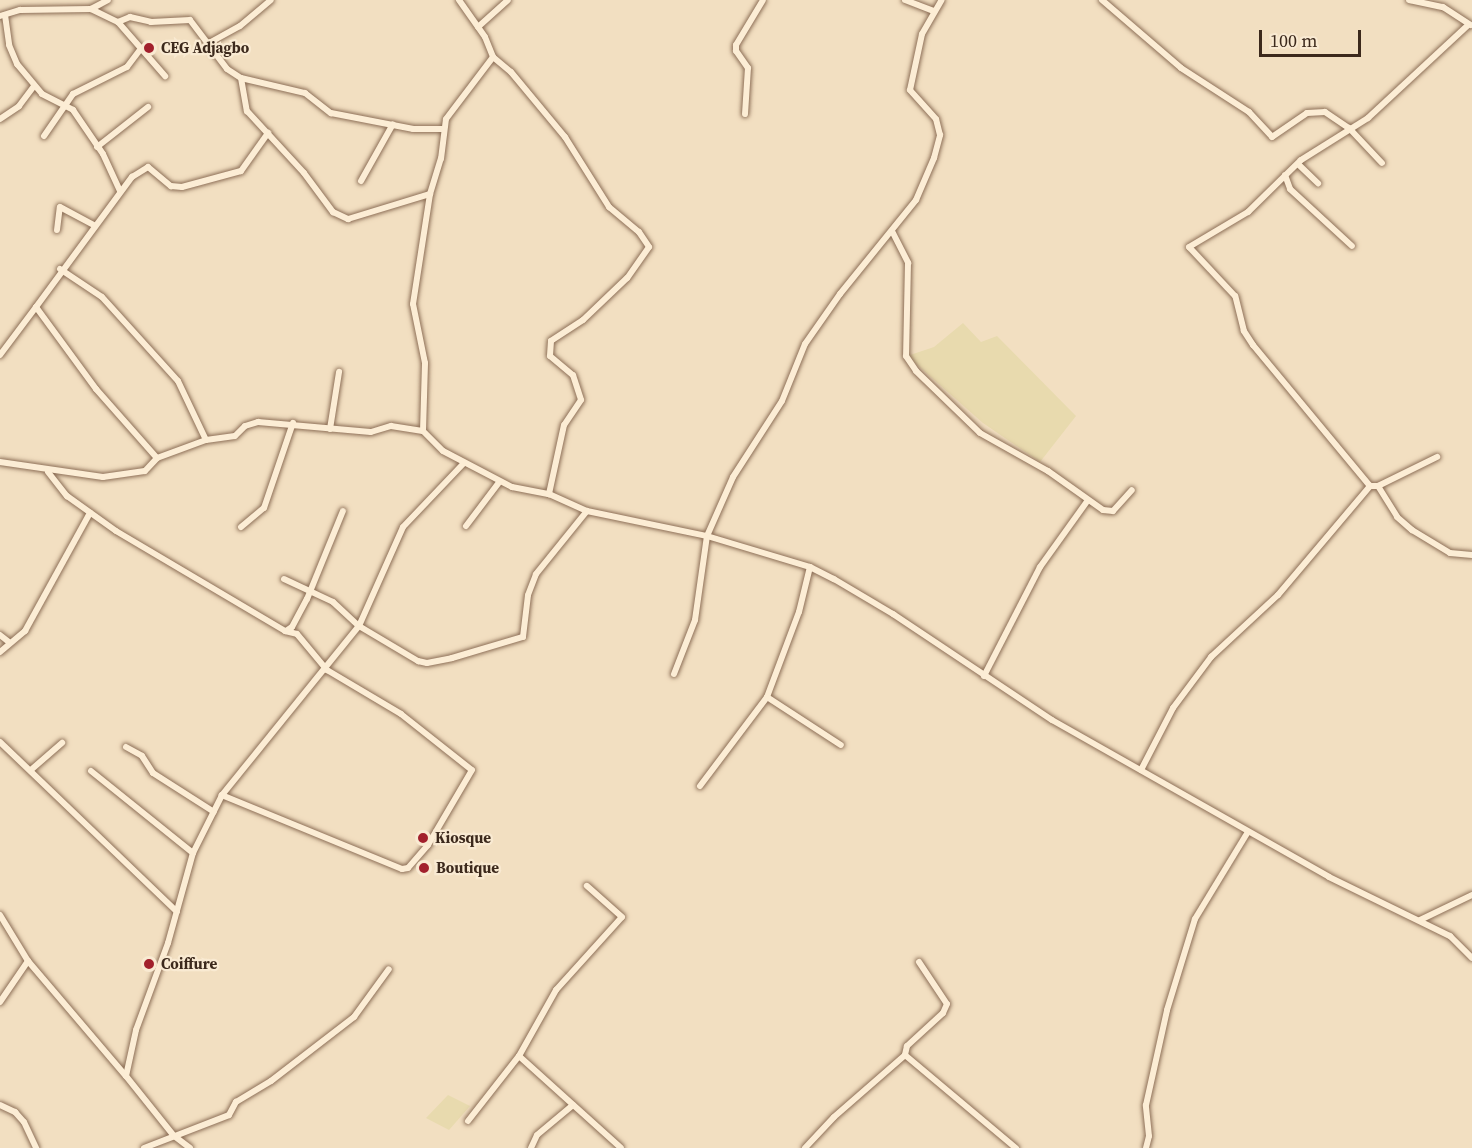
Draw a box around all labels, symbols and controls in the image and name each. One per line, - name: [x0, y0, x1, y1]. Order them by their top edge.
- scale bar: [1262, 18, 1364, 56]
- text: 100 m: [1270, 28, 1317, 53]
- place label: CEG Adjagbo: [161, 39, 249, 57]
- marker: CEG Adjagbo: [142, 41, 156, 55]
- place label: Kiosque: [435, 829, 491, 847]
- marker: Kiosque: [416, 831, 430, 845]
- place label: Boutique: [436, 859, 499, 877]
- marker: Boutique: [417, 861, 431, 875]
- place label: Coiffure: [161, 955, 217, 973]
- marker: Coiffure: [142, 957, 156, 971]

